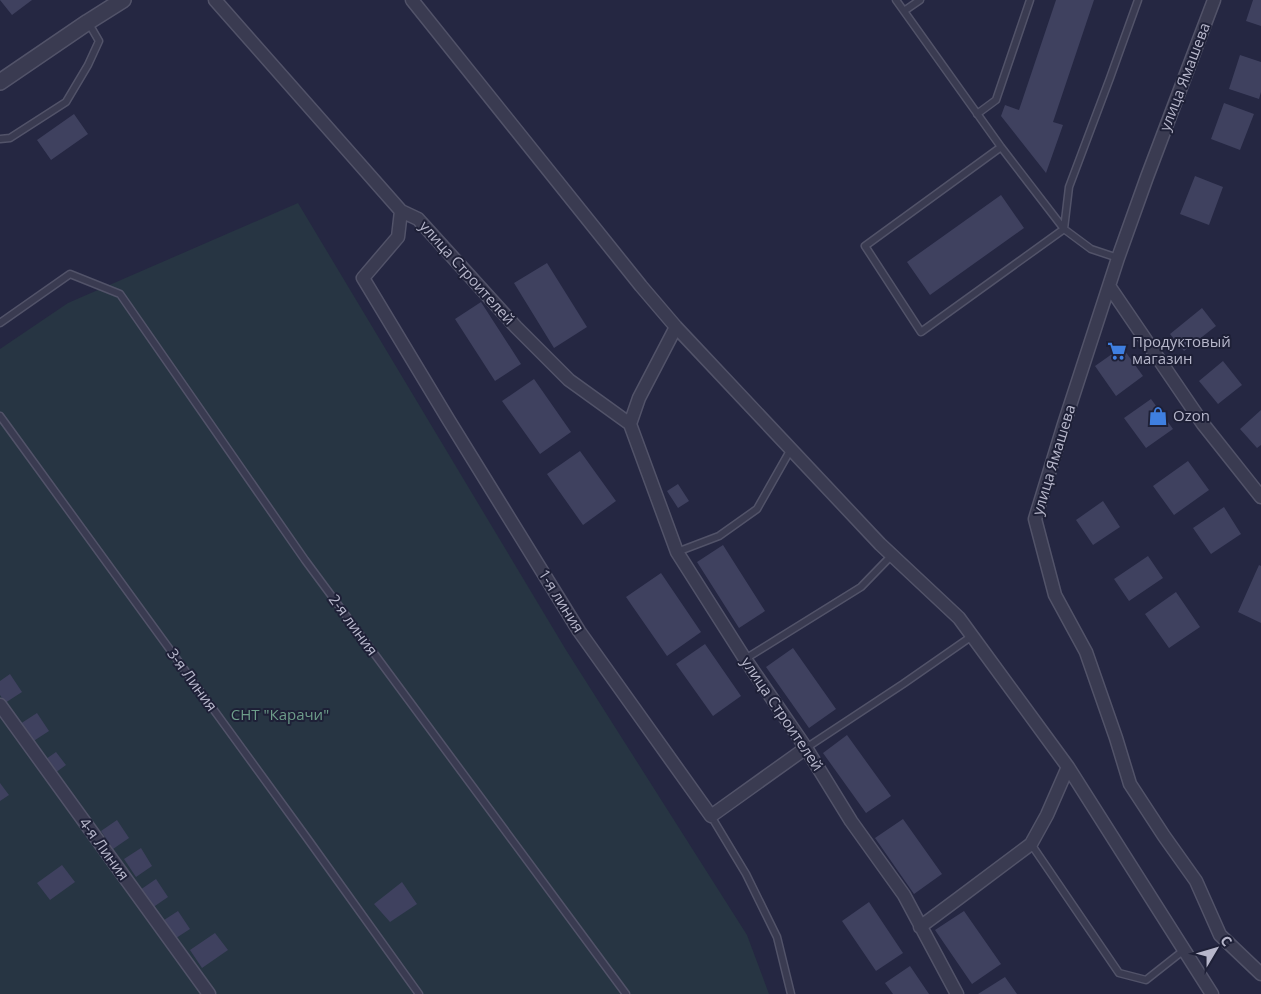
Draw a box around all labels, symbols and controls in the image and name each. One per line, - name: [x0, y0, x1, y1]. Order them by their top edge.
- street label: улица Ямашева: [1154, 19, 1214, 134]
- street label: улица Строителей: [416, 216, 520, 329]
- place label: Продуктовый магазин: [1132, 331, 1231, 368]
- supermarket icon: Продуктовый магазин: [1106, 340, 1128, 362]
- street label: улица Ямашева: [1027, 402, 1079, 518]
- shop icon: Ozon: [1147, 405, 1169, 427]
- place label: Ozon: [1173, 405, 1210, 425]
- street label: 1-я линия: [535, 565, 589, 636]
- street label: 2-я линия: [325, 590, 383, 659]
- street label: 3-я Линия: [163, 644, 222, 715]
- street label: улица Строителей: [737, 652, 828, 774]
- park label: СНТ "Карачи": [231, 704, 329, 724]
- street label: 4-я Линия: [75, 813, 134, 884]
- north arrow: [1191, 924, 1241, 974]
- text: С: [1216, 931, 1237, 950]

